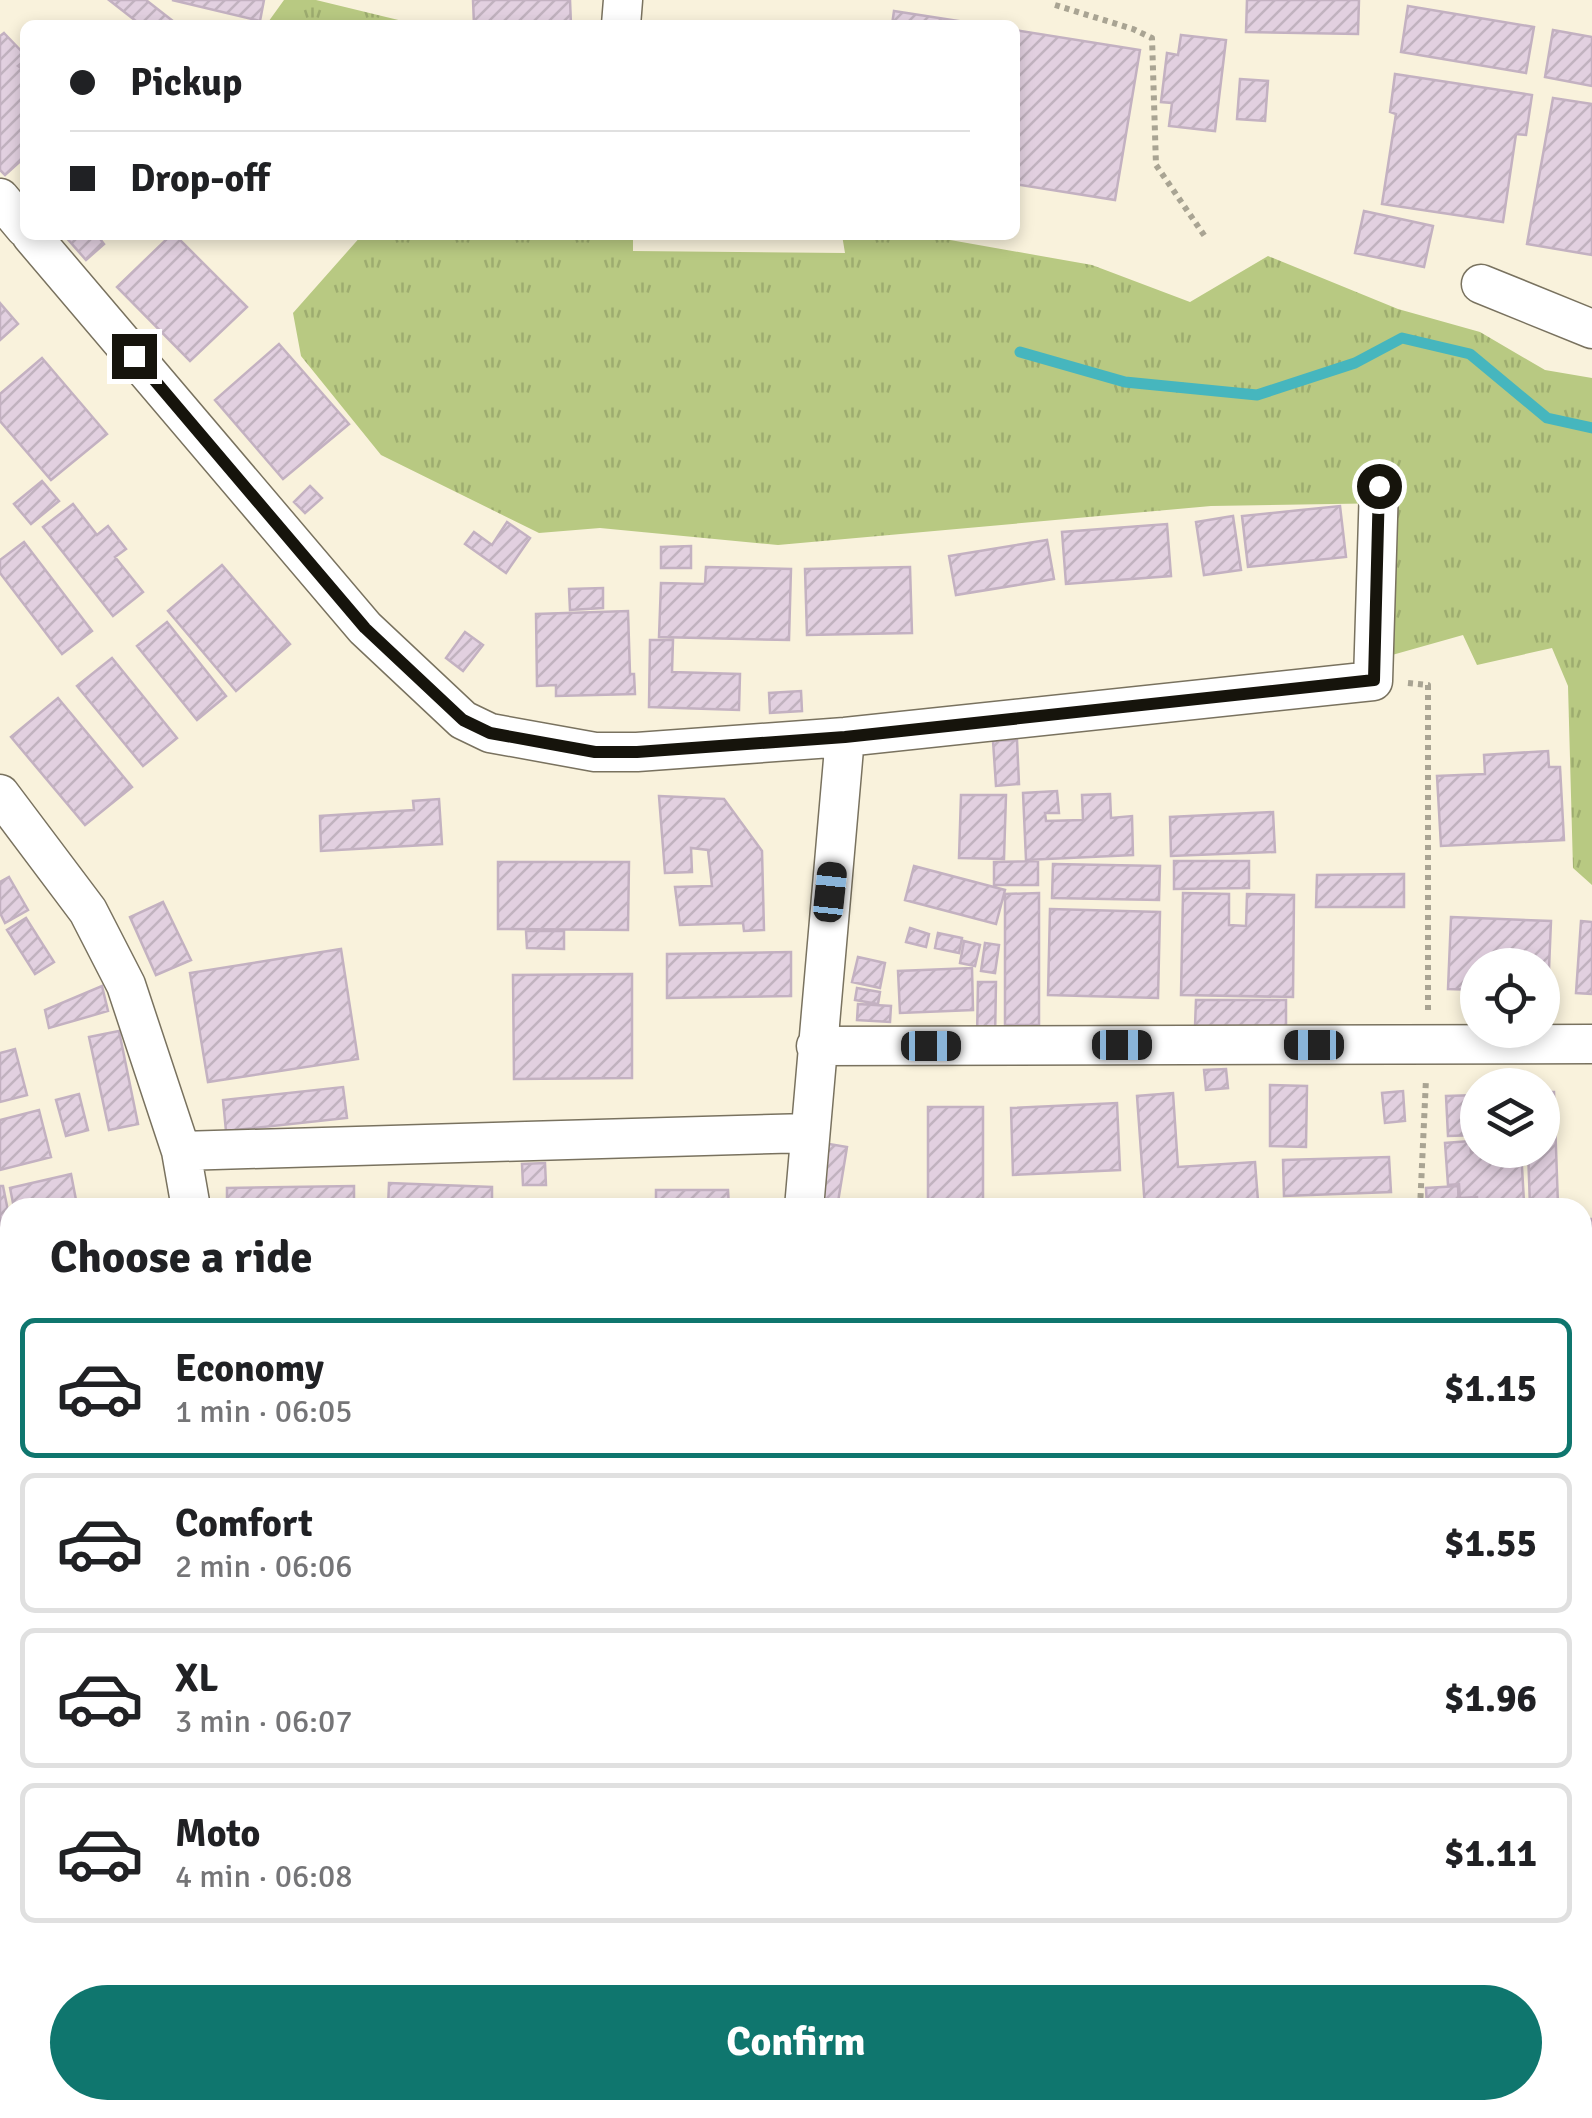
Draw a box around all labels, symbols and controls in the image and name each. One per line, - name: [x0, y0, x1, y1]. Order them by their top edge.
- text: Pickup: [130, 59, 242, 106]
- text: Drop-off: [130, 155, 270, 202]
- route end: [112, 334, 157, 379]
- route start: [1357, 464, 1402, 509]
- car: [812, 861, 848, 923]
- map controls: [1460, 948, 1560, 1168]
- button: locate: [1460, 948, 1560, 1048]
- car: [1092, 1030, 1152, 1060]
- car: [1284, 1030, 1344, 1060]
- car: [901, 1031, 961, 1061]
- button: layers: [1460, 1068, 1560, 1168]
- text: Choose a ride: [50, 1230, 313, 1285]
- icon: car: [55, 1343, 145, 1433]
- text: Economy: [175, 1345, 324, 1392]
- text: $1.15: [1444, 1365, 1537, 1412]
- text: 1 min · 06:05: [175, 1392, 353, 1431]
- icon: car: [55, 1498, 145, 1588]
- text: Comfort: [175, 1500, 313, 1547]
- text: $1.55: [1444, 1520, 1537, 1567]
- text: 2 min · 06:06: [175, 1547, 353, 1586]
- icon: car: [55, 1653, 145, 1743]
- text: XL: [175, 1655, 218, 1702]
- text: $1.96: [1444, 1675, 1537, 1722]
- text: 3 min · 06:07: [175, 1702, 353, 1741]
- icon: car: [55, 1808, 145, 1898]
- text: Moto: [175, 1810, 260, 1857]
- text: $1.11: [1444, 1830, 1537, 1877]
- text: 4 min · 06:08: [175, 1857, 353, 1896]
- button: Confirm: [50, 1985, 1542, 2100]

